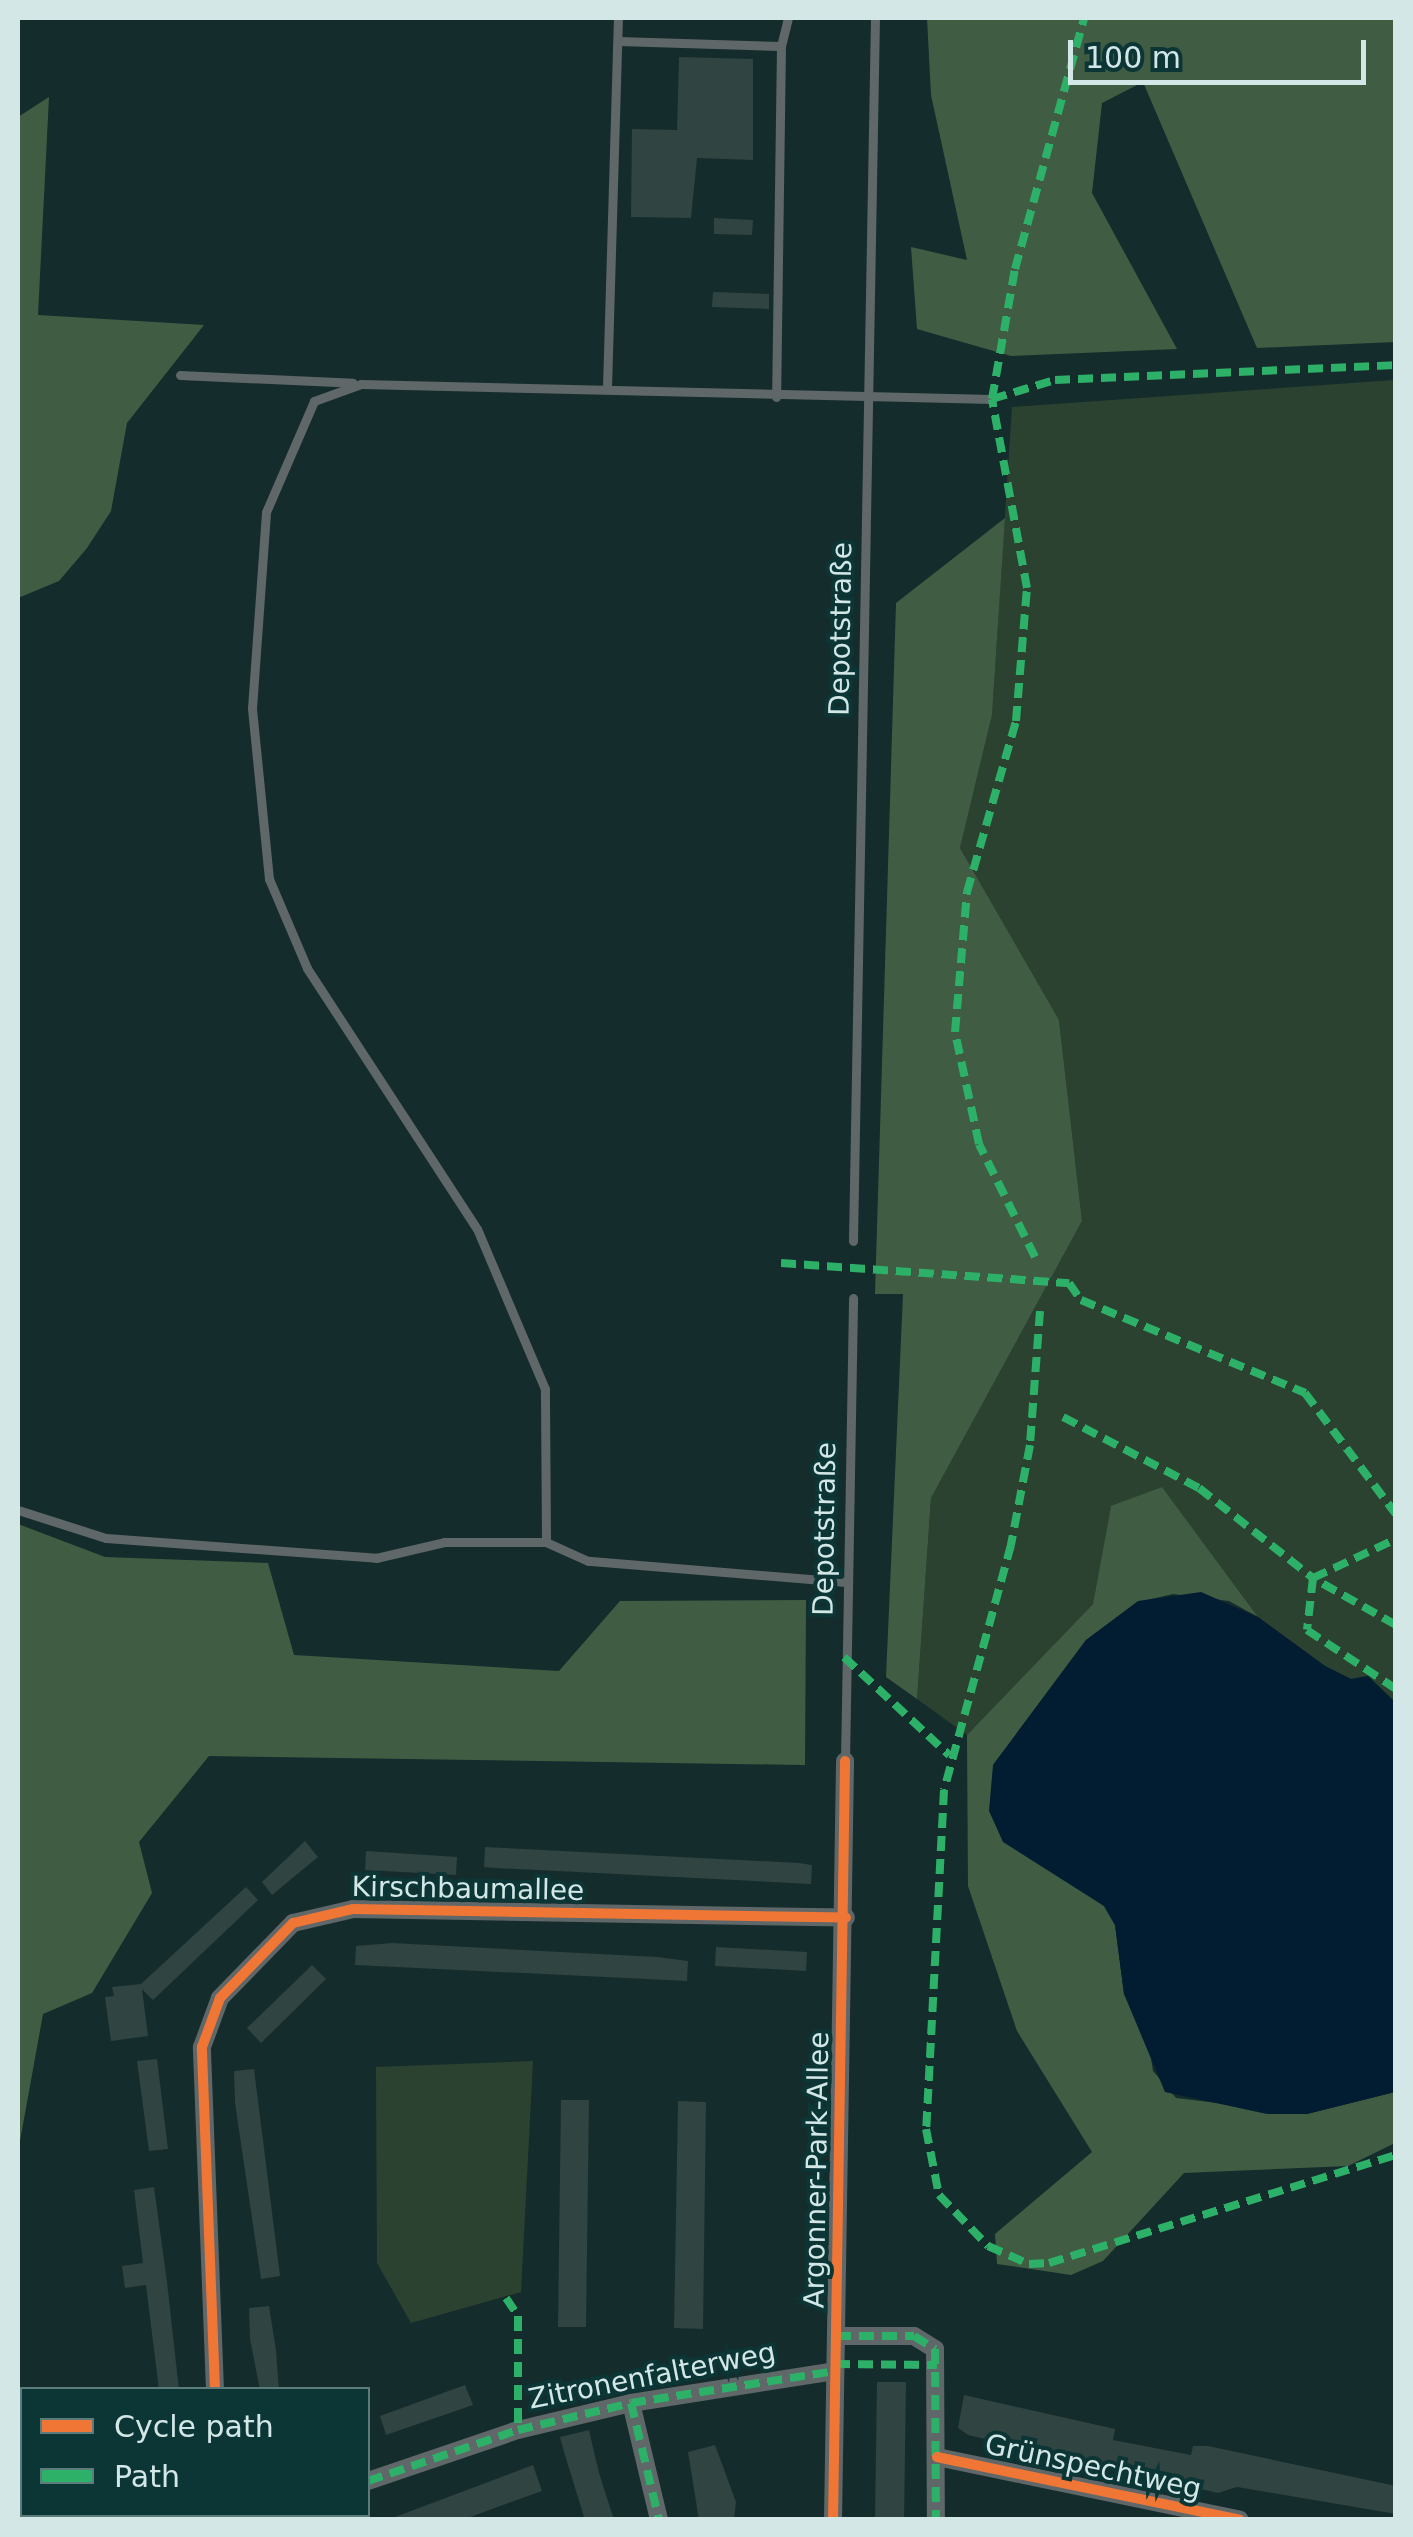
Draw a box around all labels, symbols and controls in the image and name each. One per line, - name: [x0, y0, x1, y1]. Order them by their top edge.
- scale bar: [1073, 20, 1370, 82]
- text: 100 m: [1085, 40, 1181, 75]
- street label: Depotstraße: [823, 542, 859, 716]
- street label: Depotstraße: [807, 1442, 843, 1616]
- street label: Kirschbaumallee: [351, 1870, 585, 1908]
- street label: Argonner-Park-Allee: [798, 2031, 836, 2309]
- street label: Zitronenfalterweg: [526, 2336, 778, 2416]
- legend: [20, 2387, 370, 2517]
- text: Cycle path: [114, 2409, 274, 2444]
- street label: Grünspechtweg: [982, 2428, 1204, 2506]
- text: Path: [114, 2459, 180, 2494]

